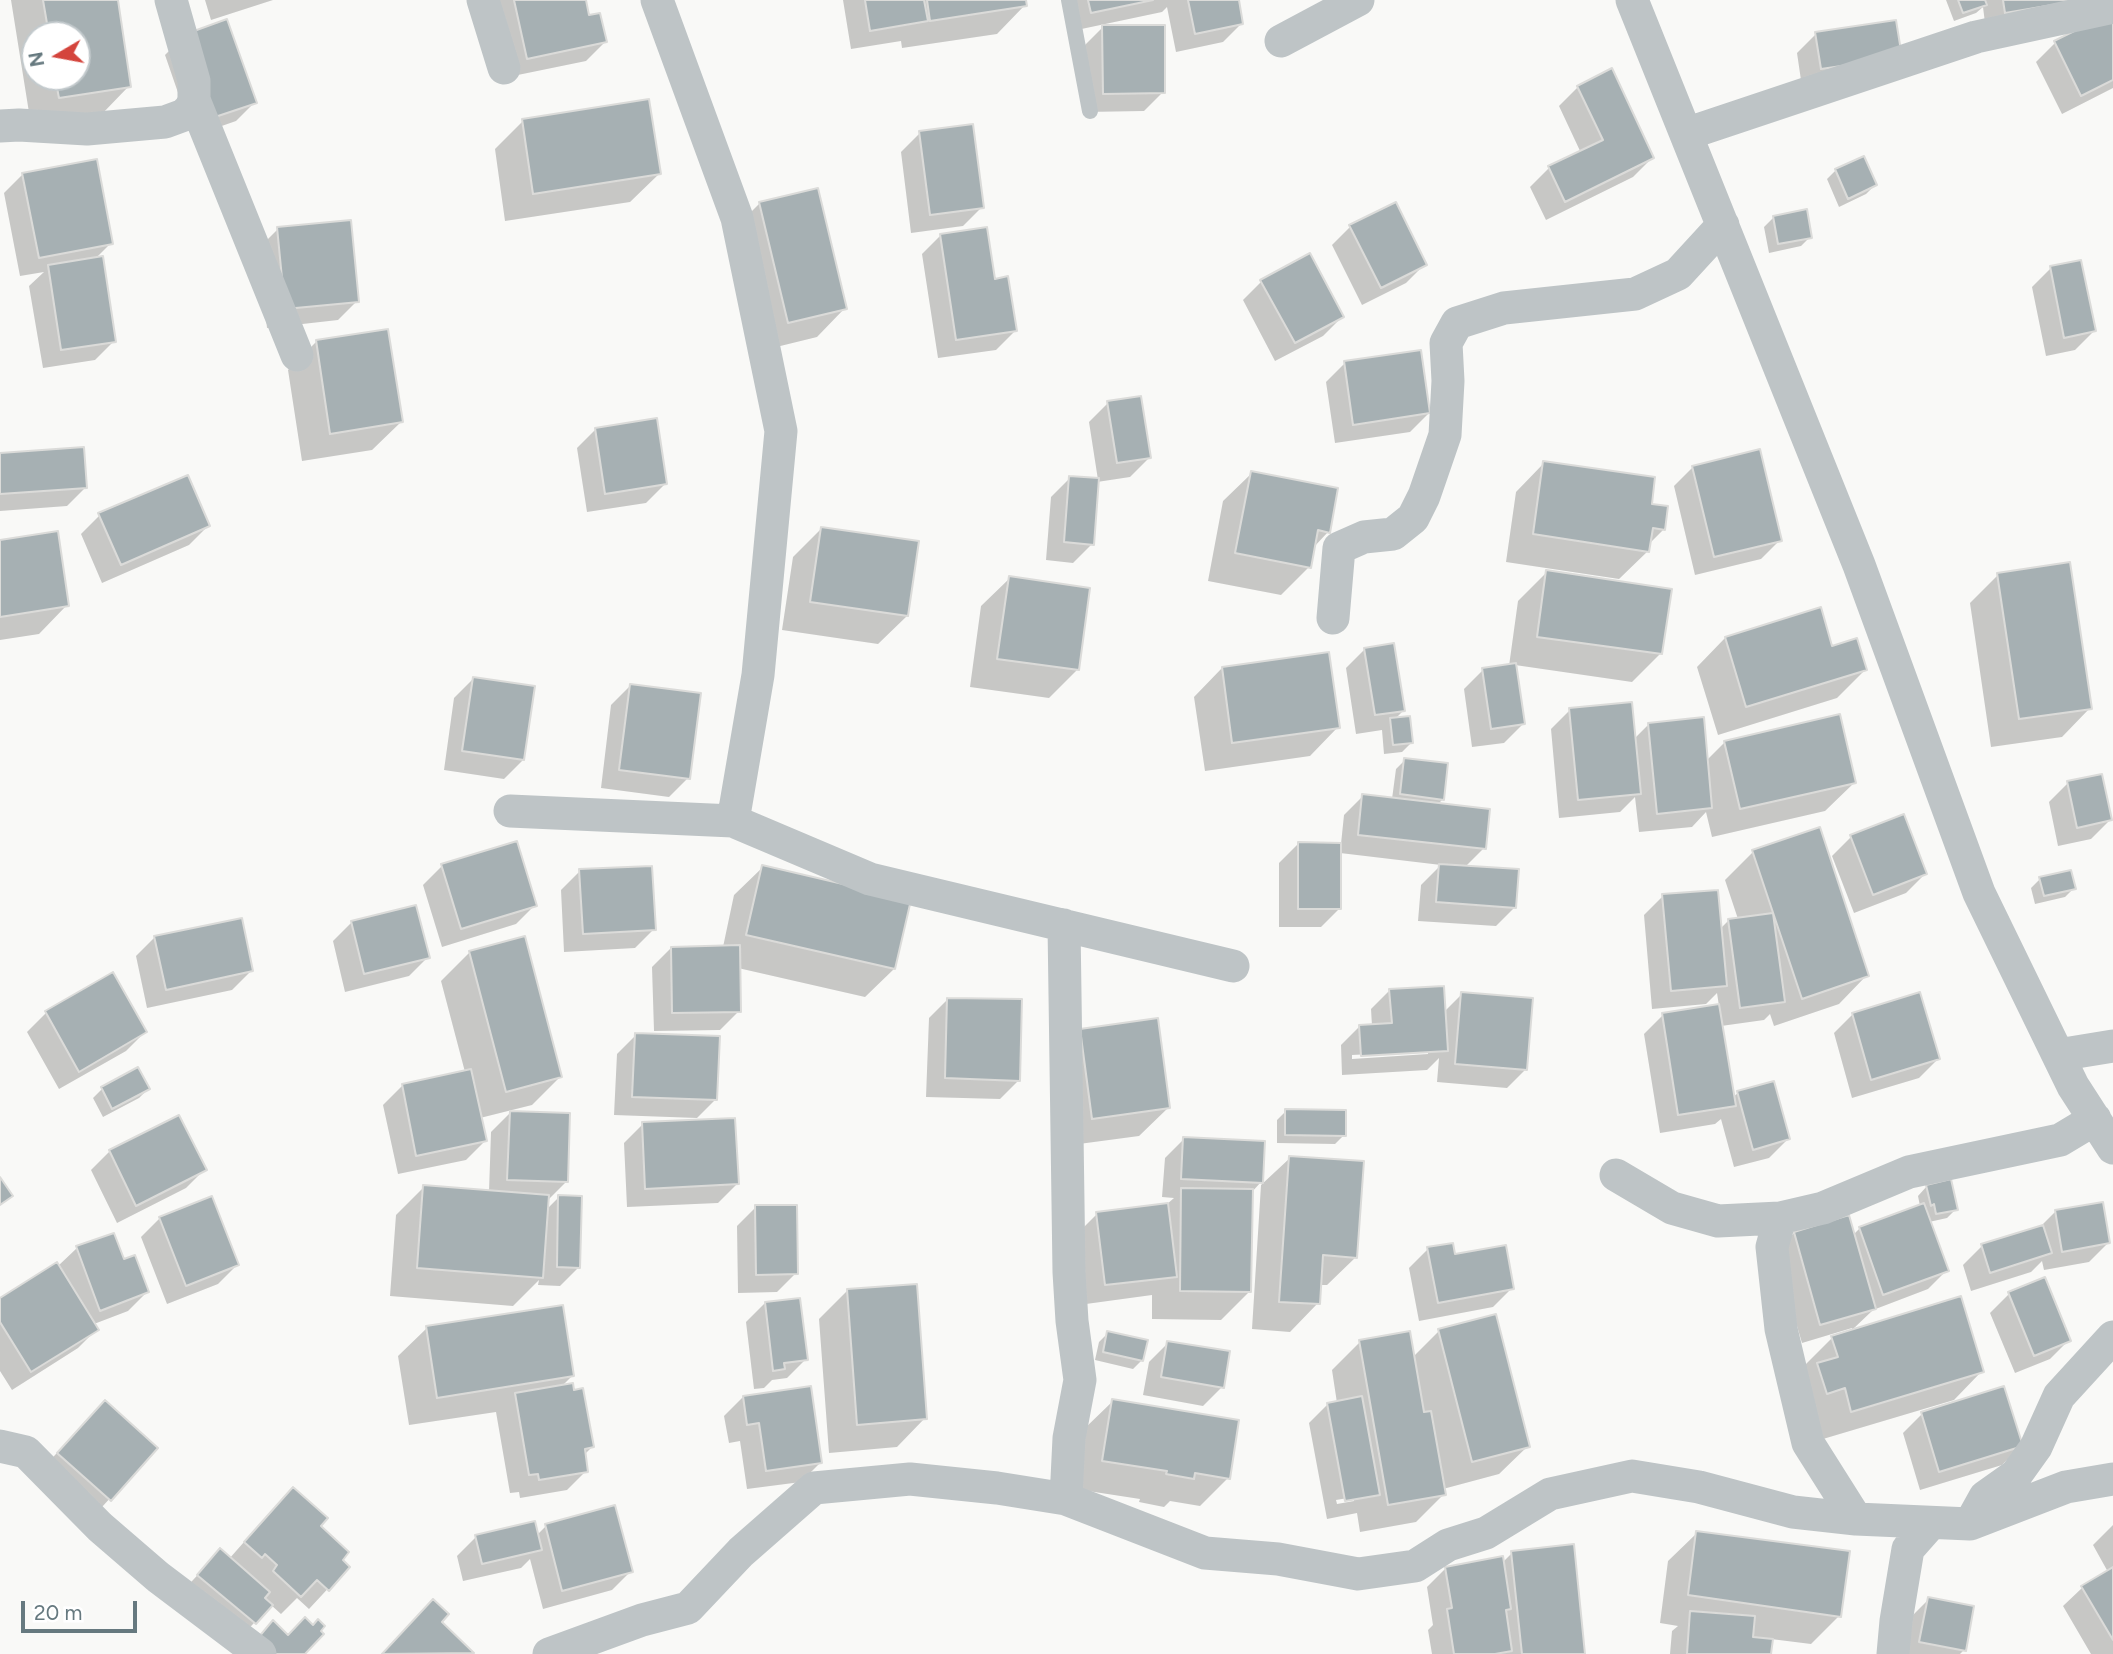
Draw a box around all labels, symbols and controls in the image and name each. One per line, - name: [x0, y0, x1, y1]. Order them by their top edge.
- north arrow: [21, 21, 91, 91]
- text: N: [24, 50, 49, 69]
- scale bar: [24, 1588, 140, 1632]
- text: 20 m: [34, 1600, 82, 1625]

